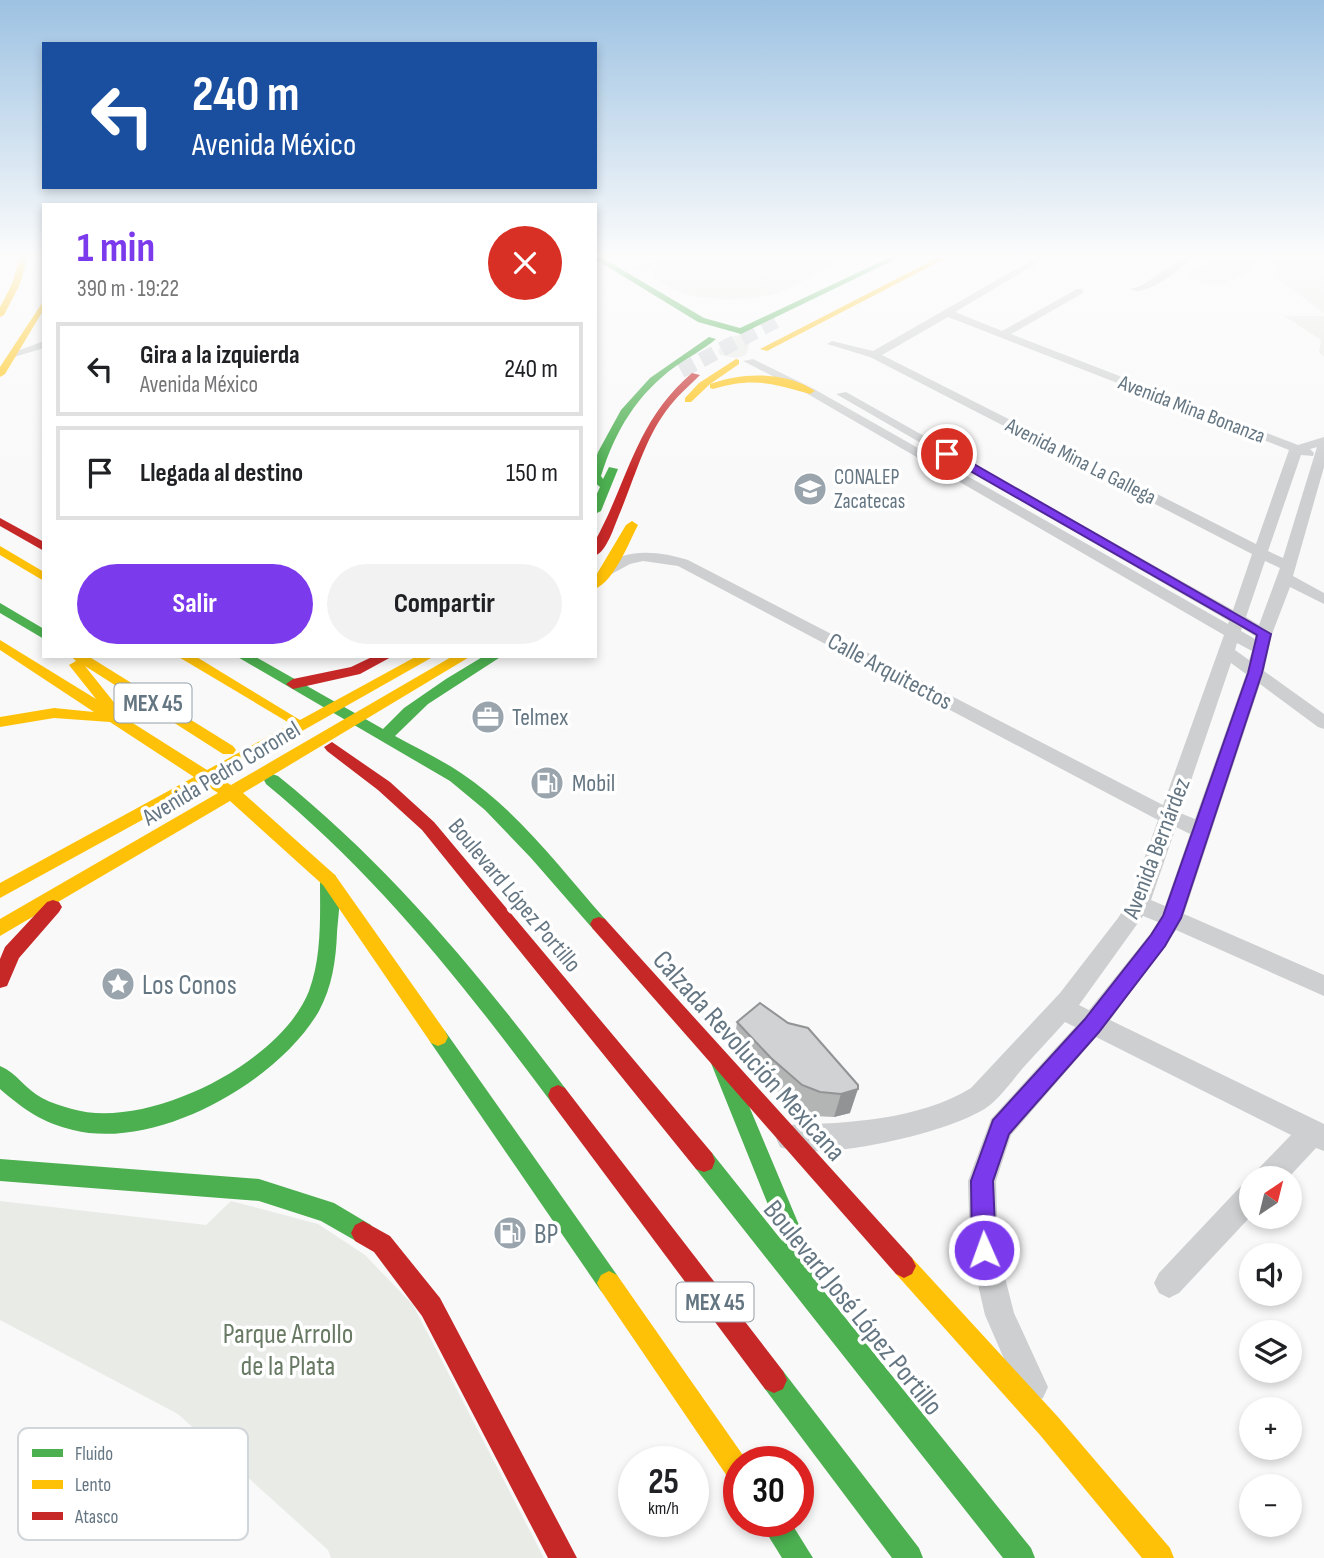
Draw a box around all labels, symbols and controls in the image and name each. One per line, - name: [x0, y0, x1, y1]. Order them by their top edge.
- text: 240 m: [192, 66, 300, 125]
- icon: left: [77, 70, 168, 161]
- text: Avenida México: [192, 126, 356, 165]
- text: 1 min: [77, 223, 155, 274]
- button: close: [488, 226, 562, 300]
- text: 390 m · 19:22: [77, 275, 179, 303]
- text: Gira a la izquierda: [140, 340, 300, 371]
- icon: left: [81, 350, 119, 388]
- text: 240 m: [504, 354, 558, 385]
- street label: Avenida Mina Bonanza: [1114, 370, 1269, 449]
- text: Avenida México: [140, 371, 258, 399]
- street label: Avenida Mina La Gallega: [1001, 412, 1160, 510]
- pin: [917, 424, 977, 484]
- icon: arrive: [928, 435, 966, 473]
- icon: arrive: [81, 454, 119, 492]
- text: Llegada al destino: [140, 458, 303, 489]
- text: 150 m: [506, 458, 558, 489]
- place label: CONALEP Zacatecas: [834, 465, 905, 514]
- school or university icon: CONALEP Zacatecas: [791, 470, 829, 508]
- button: Salir: [77, 564, 313, 644]
- button: Compartir: [327, 564, 562, 644]
- street label: Calle Arquitectos: [823, 627, 957, 716]
- road number: MEX 45: [114, 684, 192, 722]
- office icon: Telmex: [469, 698, 507, 736]
- place label: Telmex: [512, 703, 568, 732]
- street label: Avenida Pedro Coronel: [136, 715, 305, 832]
- fuel station icon: Mobil: [528, 764, 566, 802]
- place label: Mobil: [572, 769, 615, 798]
- street label: Avenida Bernárdez: [1116, 774, 1197, 923]
- street label: Boulevard López Portillo: [442, 813, 587, 978]
- street label: Calzada Revolución Mexicana: [646, 944, 852, 1168]
- place icon: Los Conos: [99, 965, 137, 1003]
- place label: Los Conos: [142, 969, 237, 1002]
- north arrow: [1239, 1166, 1302, 1228]
- map controls: [1239, 1166, 1302, 1537]
- street label: Boulevard José López Portillo: [756, 1194, 950, 1422]
- position arrow: [947, 1213, 1021, 1287]
- fuel station icon: BP: [491, 1214, 529, 1252]
- place label: BP: [534, 1218, 558, 1251]
- button: sound: [1239, 1243, 1302, 1306]
- road number: MEX 45: [676, 1282, 754, 1322]
- park label: Parque Arrollo de la Plata: [223, 1318, 353, 1383]
- button: layers: [1239, 1320, 1302, 1383]
- button: +: [1239, 1397, 1302, 1460]
- legend: [18, 1428, 248, 1540]
- text: Fluido: [75, 1443, 113, 1466]
- speed limit sign: 30: [723, 1446, 814, 1537]
- text: 25: [648, 1461, 679, 1504]
- text: Lento: [75, 1474, 111, 1497]
- button: −: [1239, 1474, 1302, 1537]
- text: km/h: [648, 1498, 679, 1519]
- text: Atasco: [74, 1506, 118, 1529]

